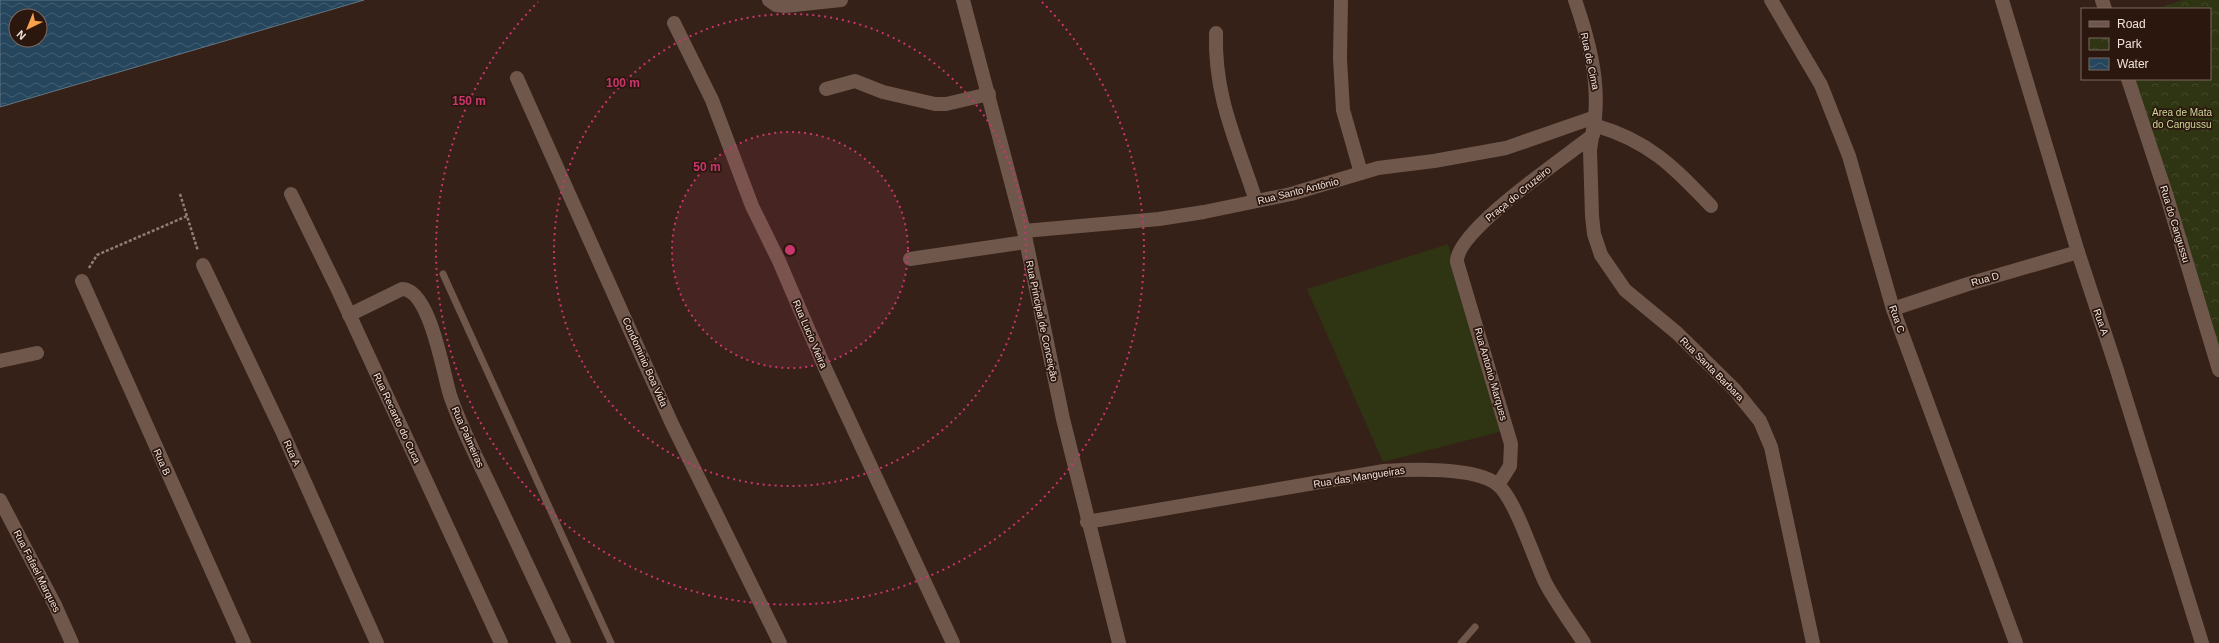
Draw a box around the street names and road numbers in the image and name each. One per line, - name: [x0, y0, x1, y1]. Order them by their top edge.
- street label: Rua de Cima: [1579, 31, 1602, 91]
- street label: Praça do Cruzeiro: [1483, 164, 1553, 224]
- street label: Rua Santo Antônio: [1256, 175, 1340, 206]
- street label: Rua do Cangussu: [2158, 184, 2192, 264]
- street label: Rua Principal de Conceição: [1024, 260, 1060, 383]
- street label: Rua D: [1970, 270, 2000, 288]
- street label: Rua Lucio Vieira: [791, 298, 830, 370]
- street label: Rua C: [1887, 304, 1907, 334]
- street label: Rua A: [2091, 307, 2111, 337]
- street label: Condominio Boa Vida: [620, 316, 670, 409]
- street label: Rua Antonio Marques: [1472, 326, 1510, 422]
- street label: Rua Santa Barbara: [1678, 335, 1746, 403]
- street label: Rua Recanto do Cuca: [371, 371, 423, 465]
- street label: Rua Palmeiras: [450, 405, 486, 469]
- street label: Rua A: [281, 438, 303, 468]
- street label: Rua B: [151, 447, 173, 477]
- street label: Rua das Mangueiras: [1313, 464, 1405, 490]
- street label: Rua Fafael Marques: [12, 528, 62, 614]

